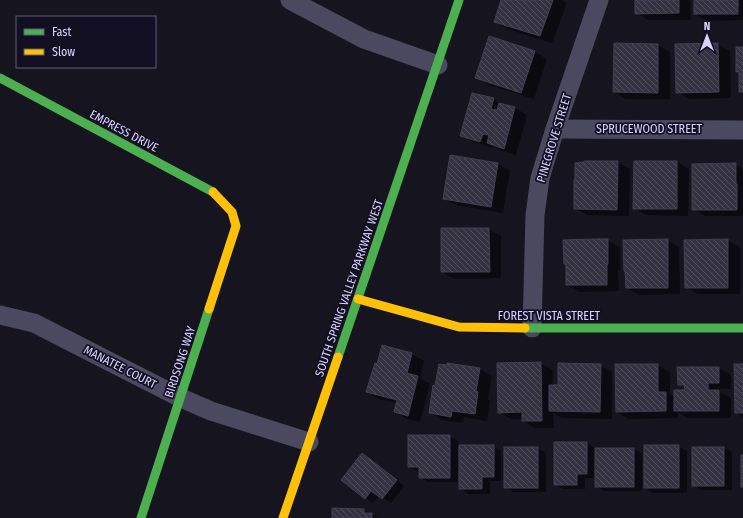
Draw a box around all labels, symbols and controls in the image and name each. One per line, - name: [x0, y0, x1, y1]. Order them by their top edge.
- legend: [16, 16, 156, 68]
- north arrow: [687, 16, 727, 56]
- text: N: [704, 20, 710, 33]
- text: Fast: [52, 25, 71, 39]
- text: Slow: [52, 45, 75, 59]
- street label: PINEGROVE STREET: [534, 91, 574, 184]
- street label: EMPRESS DRIVE: [87, 107, 161, 155]
- street label: SPRUCEWOOD STREET: [596, 122, 702, 136]
- street label: SOUTH SPRING VALLEY PARKWAY WEST: [312, 197, 386, 378]
- street label: FOREST VISTA STREET: [498, 309, 601, 323]
- street label: BIRDSONG WAY: [162, 324, 198, 400]
- street label: MANATEE COURT: [81, 343, 159, 392]

